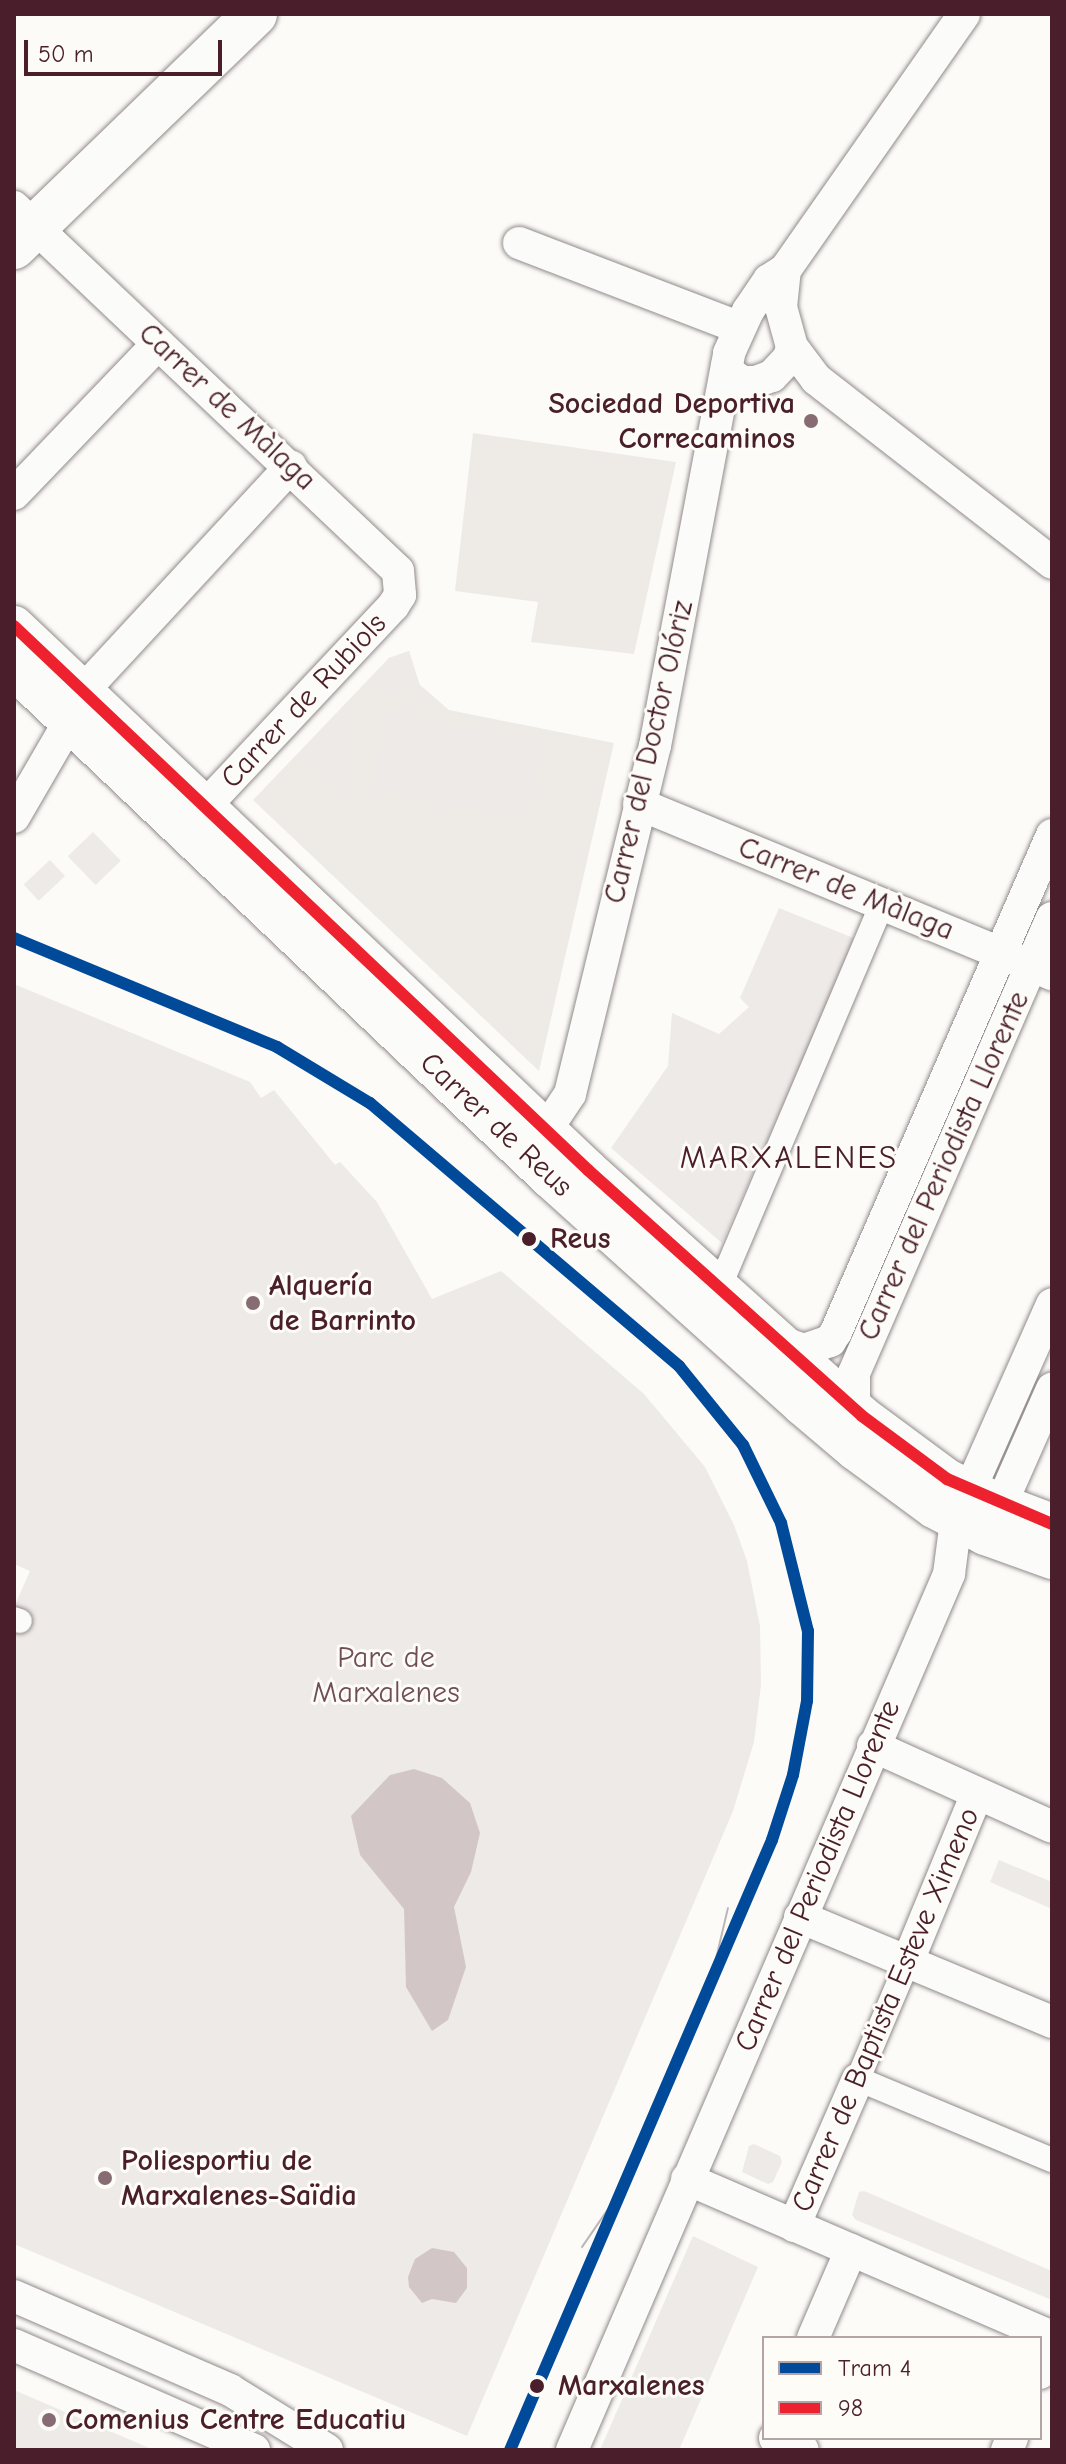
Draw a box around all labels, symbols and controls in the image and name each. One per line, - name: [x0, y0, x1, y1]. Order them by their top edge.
- scale bar: [28, 24, 226, 74]
- text: 50 m: [38, 40, 94, 68]
- street label: Carrer de Màlaga: [131, 316, 323, 498]
- place label: Sociedad Deportiva Correcaminos: [548, 386, 795, 456]
- marker: Sociedad Deportiva Correcaminos: [802, 412, 820, 430]
- street label: Carrer del Doctor Olóriz: [597, 597, 701, 907]
- street label: Carrer de Rubiols: [214, 606, 394, 796]
- street label: Carrer de Màlaga: [733, 829, 959, 949]
- street label: Carrer del Periodista Llorente: [851, 986, 1037, 1346]
- street label: Carrer de Reus: [412, 1045, 580, 1205]
- district label: MARXALENES: [680, 1139, 898, 1177]
- place label: Reus: [550, 1221, 611, 1257]
- marker: Reus: [515, 1225, 543, 1253]
- place label: Alquería de Barrinto: [269, 1268, 416, 1338]
- marker: Alquería de Barrinto: [244, 1294, 262, 1312]
- park label: Parc de Marxalenes: [312, 1640, 460, 1710]
- street label: Carrer del Periodista Llorente: [728, 1695, 908, 2057]
- street label: Carrer de Baptista Esteve Ximeno: [784, 1802, 988, 2218]
- place label: Poliesportiu de Marxalenes-Saïdia: [121, 2143, 357, 2214]
- marker: Poliesportiu de Marxalenes-Saïdia: [96, 2169, 114, 2187]
- legend: [762, 2336, 1042, 2440]
- text: Tram 4: [838, 2354, 911, 2382]
- place label: Marxalenes: [558, 2368, 704, 2404]
- marker: Marxalenes: [523, 2372, 551, 2400]
- text: 98: [838, 2394, 863, 2422]
- place label: Comenius Centre Educatiu: [65, 2402, 406, 2438]
- marker: Comenius Centre Educatiu: [40, 2411, 58, 2429]

